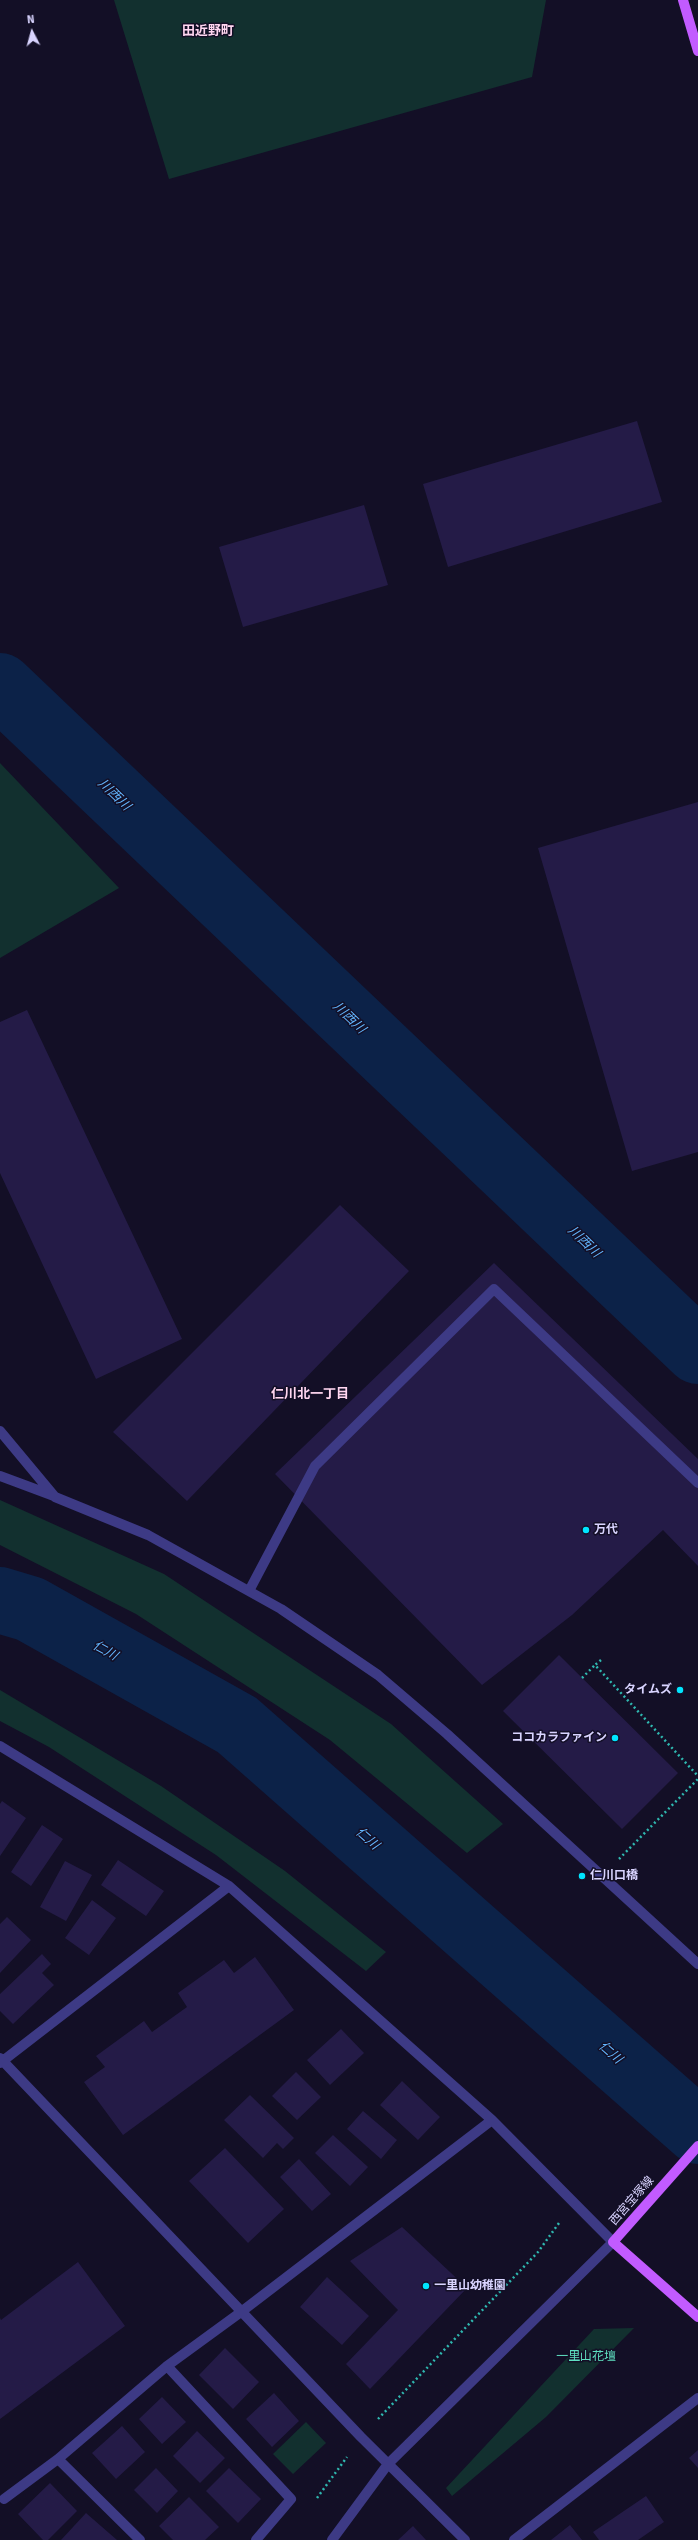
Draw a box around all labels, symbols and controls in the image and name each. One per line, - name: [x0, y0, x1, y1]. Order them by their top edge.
- north arrow: [12, 12, 52, 52]
- text: N: [26, 13, 35, 26]
- district label: 田近野町: [182, 24, 234, 40]
- water label: 川西川: [95, 776, 133, 814]
- water label: 川西川: [330, 999, 368, 1037]
- water label: 川西川: [565, 1223, 603, 1261]
- district label: 仁川北一丁目: [271, 1387, 349, 1403]
- place label: 万代: [594, 1523, 618, 1537]
- marker: 万代: [581, 1525, 591, 1535]
- water label: 仁川: [90, 1638, 120, 1664]
- place label: タイムズ: [624, 1683, 672, 1697]
- marker: タイムズ: [675, 1685, 685, 1695]
- place label: ココカラファイン: [511, 1731, 607, 1745]
- marker: ココカラファイン: [610, 1733, 620, 1743]
- water label: 仁川: [352, 1825, 382, 1853]
- place label: 仁川口橋: [590, 1869, 638, 1883]
- marker: 仁川口橋: [577, 1871, 587, 1881]
- water label: 仁川: [595, 2039, 625, 2067]
- street label: 西宮宝塚線: [607, 2174, 657, 2228]
- place label: 一里山幼稚園: [434, 2279, 506, 2293]
- marker: 一里山幼稚園: [421, 2281, 431, 2291]
- park label: 一里山花壇: [556, 2350, 616, 2364]

